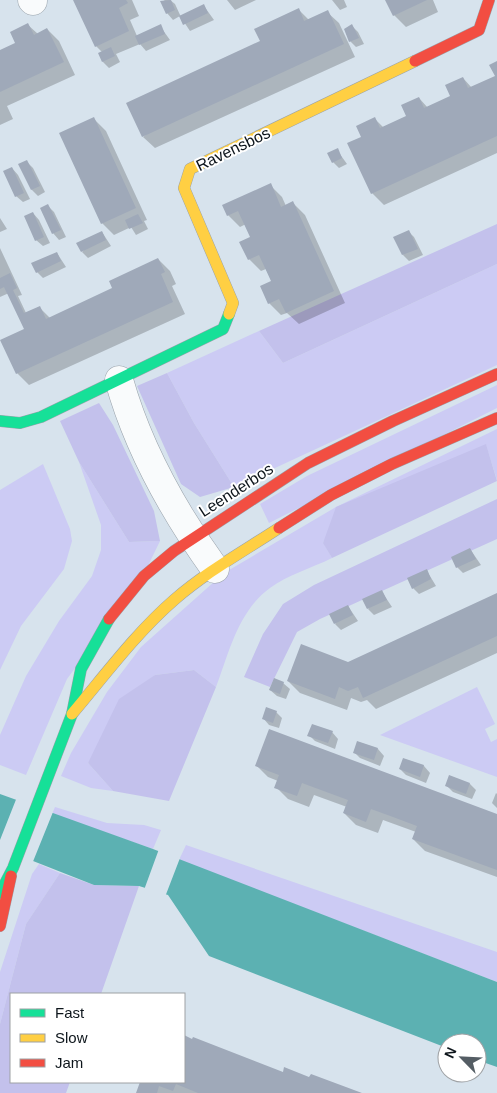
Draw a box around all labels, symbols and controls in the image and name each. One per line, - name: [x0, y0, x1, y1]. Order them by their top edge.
- street label: Ravensbos: [193, 124, 273, 174]
- street label: Leenderbos: [196, 460, 276, 520]
- legend: [10, 993, 185, 1083]
- text: Fast: [55, 1004, 85, 1021]
- text: Slow: [55, 1029, 88, 1046]
- north arrow: [437, 1033, 487, 1083]
- text: N: [441, 1045, 459, 1061]
- text: Jam: [55, 1054, 83, 1071]

